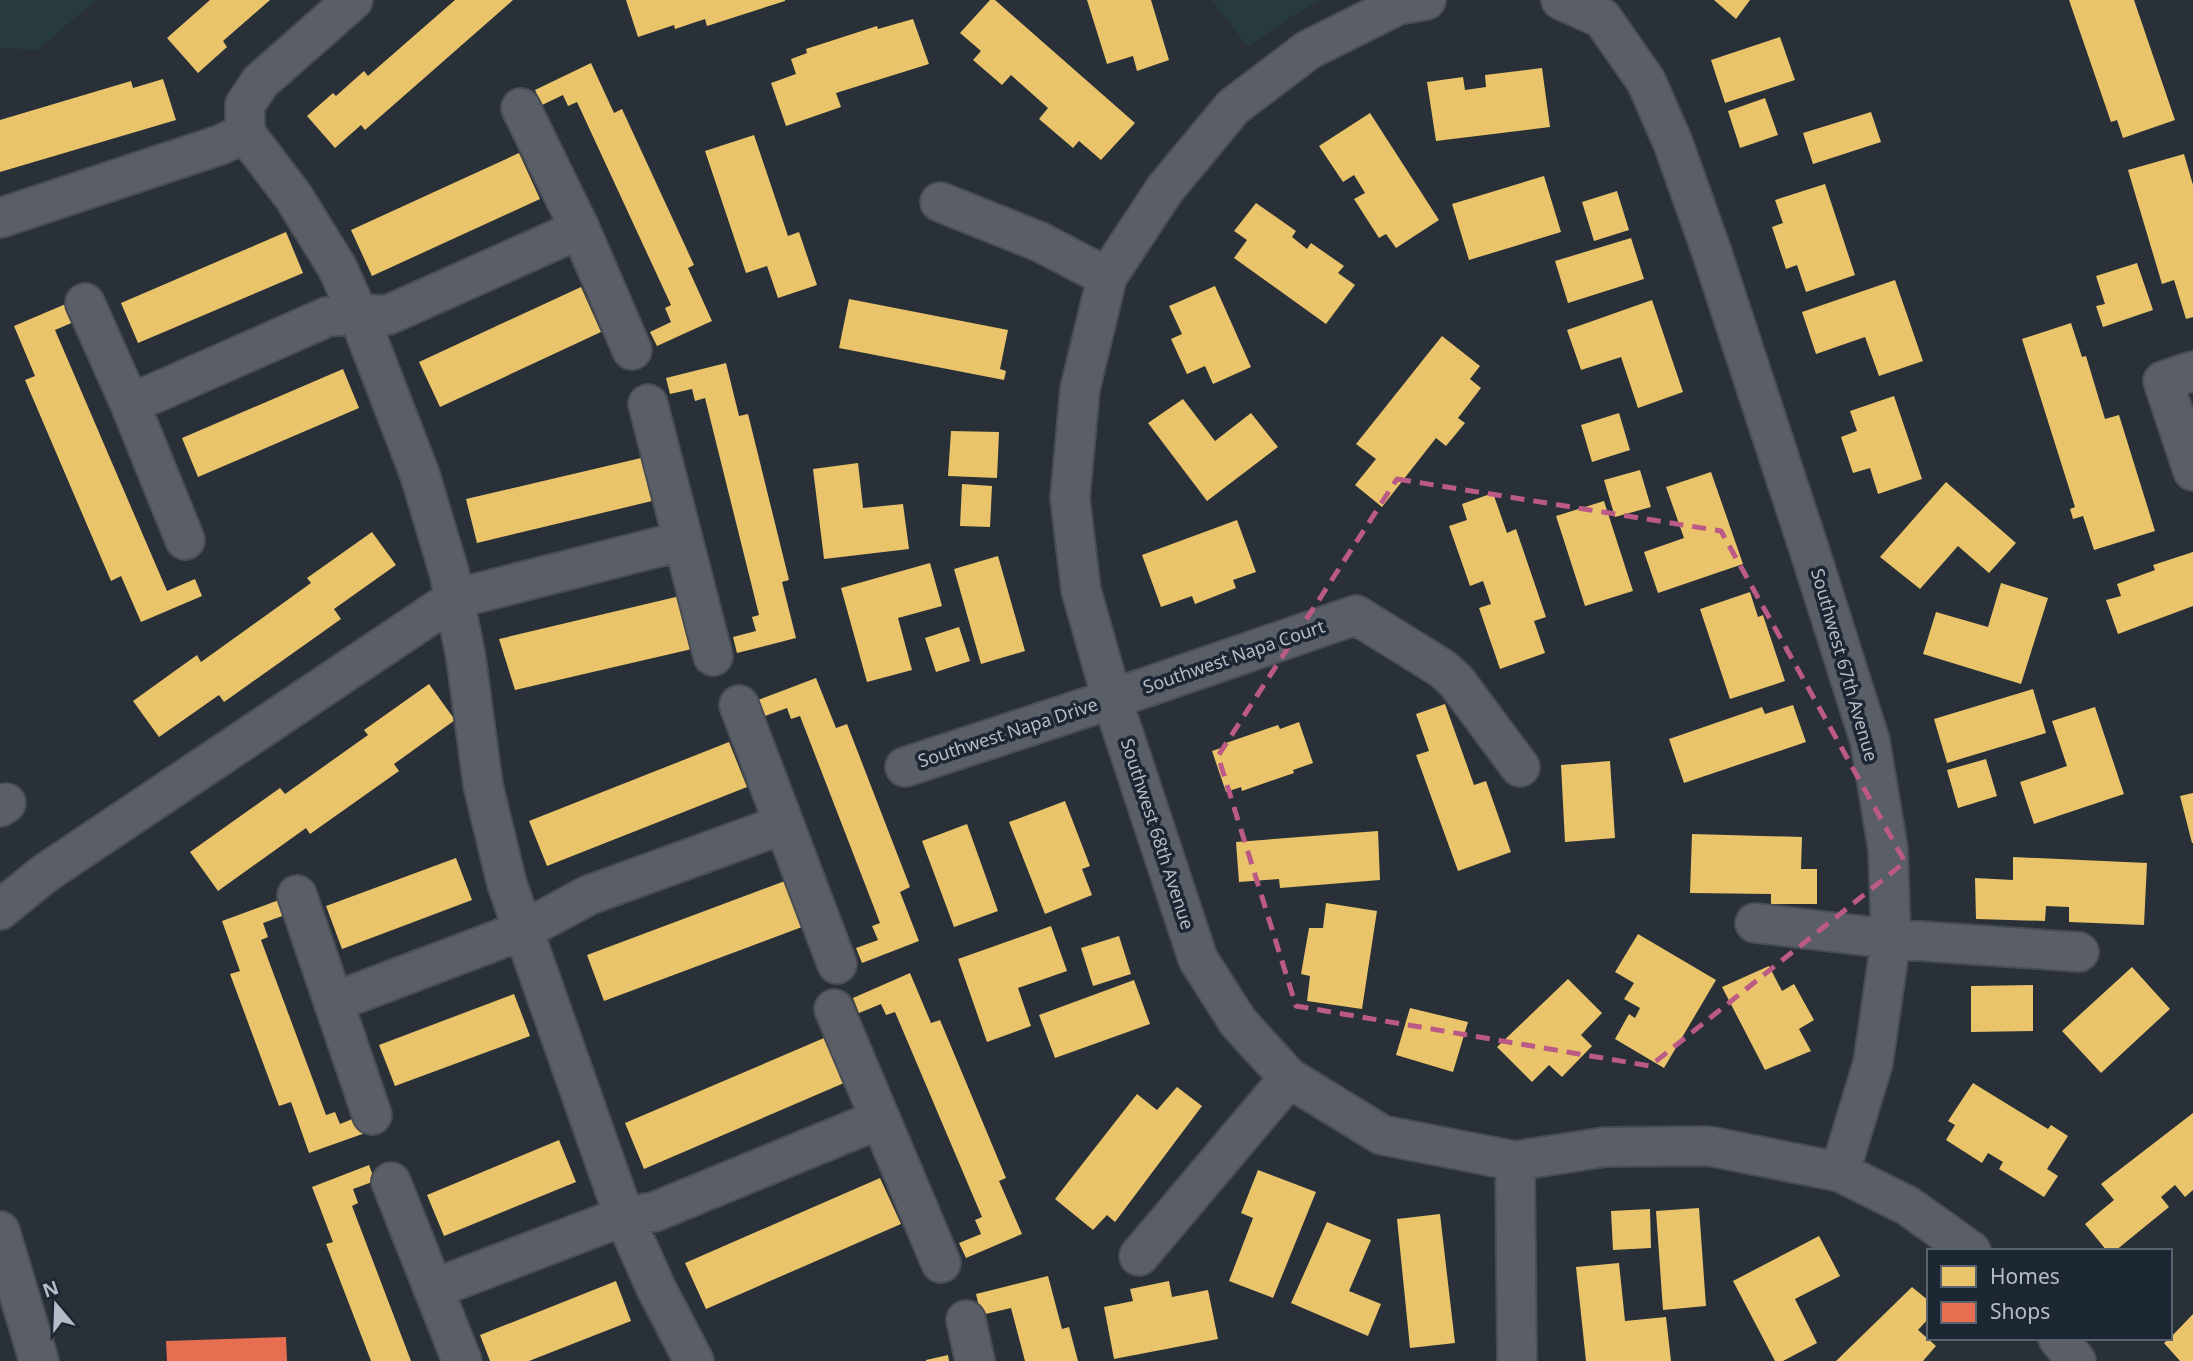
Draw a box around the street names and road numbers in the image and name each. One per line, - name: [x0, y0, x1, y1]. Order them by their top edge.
- street label: Southwest 67th Avenue: [1806, 565, 1884, 764]
- street label: Southwest Napa Court: [1140, 614, 1328, 698]
- street label: Southwest Napa Drive: [915, 692, 1101, 772]
- street label: Southwest 68th Avenue: [1116, 735, 1200, 932]

